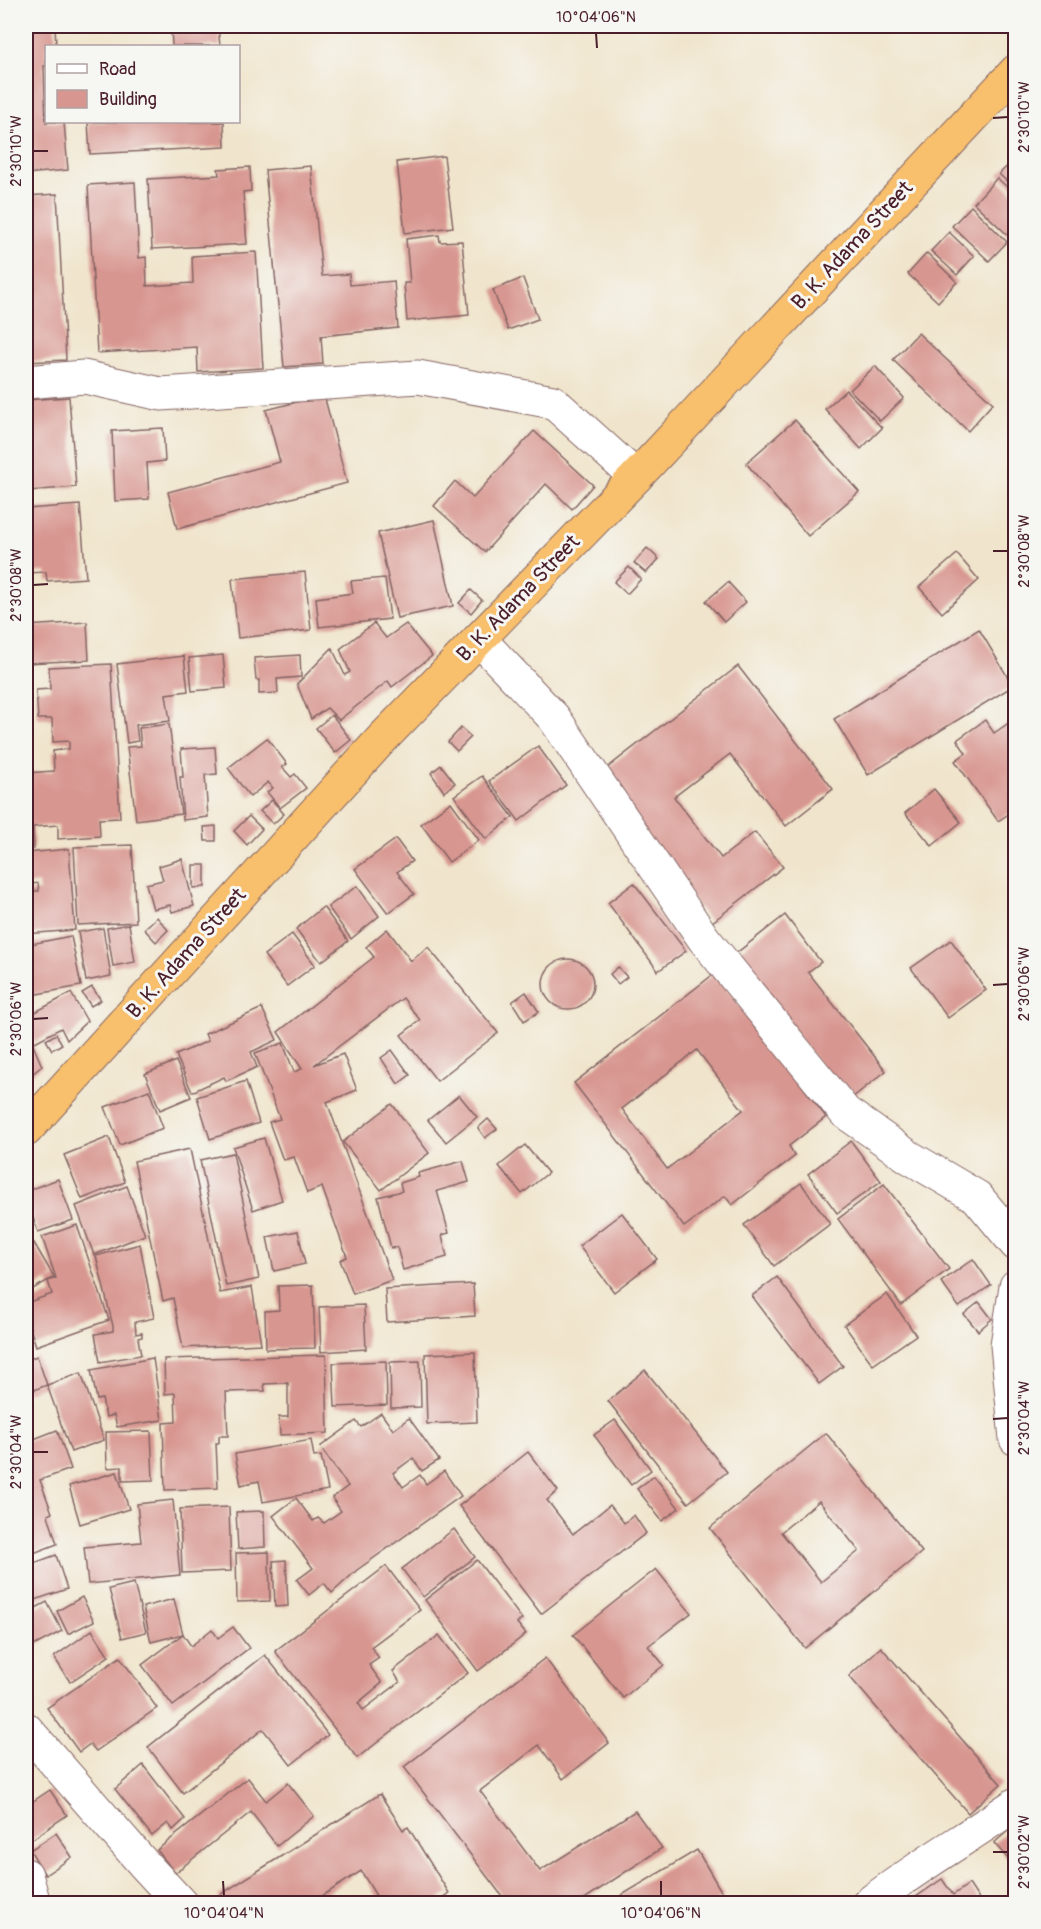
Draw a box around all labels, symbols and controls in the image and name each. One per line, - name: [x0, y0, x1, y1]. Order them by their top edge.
- text: 10°04'06"N: [556, 8, 636, 27]
- legend: [45, 45, 240, 123]
- text: Road: [99, 58, 136, 81]
- text: 2°30'10"W: [1015, 81, 1034, 153]
- text: Building: [99, 88, 157, 111]
- text: 2°30'10"W: [7, 115, 26, 187]
- street label: B. K. Adama Street: [786, 175, 919, 315]
- text: 2°30'08"W: [1015, 514, 1034, 588]
- street label: B. K. Adama Street: [451, 529, 586, 668]
- text: 2°30'08"W: [7, 548, 26, 622]
- street label: B. K. Adama Street: [121, 882, 252, 1024]
- text: 2°30'06"W: [1015, 947, 1034, 1021]
- text: 2°30'06"W: [7, 982, 26, 1056]
- text: 2°30'04"W: [1015, 1381, 1034, 1455]
- text: 2°30'04"W: [7, 1415, 26, 1489]
- text: 2°30'02"W: [1015, 1815, 1034, 1889]
- text: 10°04'04"N: [184, 1904, 264, 1923]
- text: 10°04'06"N: [621, 1904, 701, 1923]

